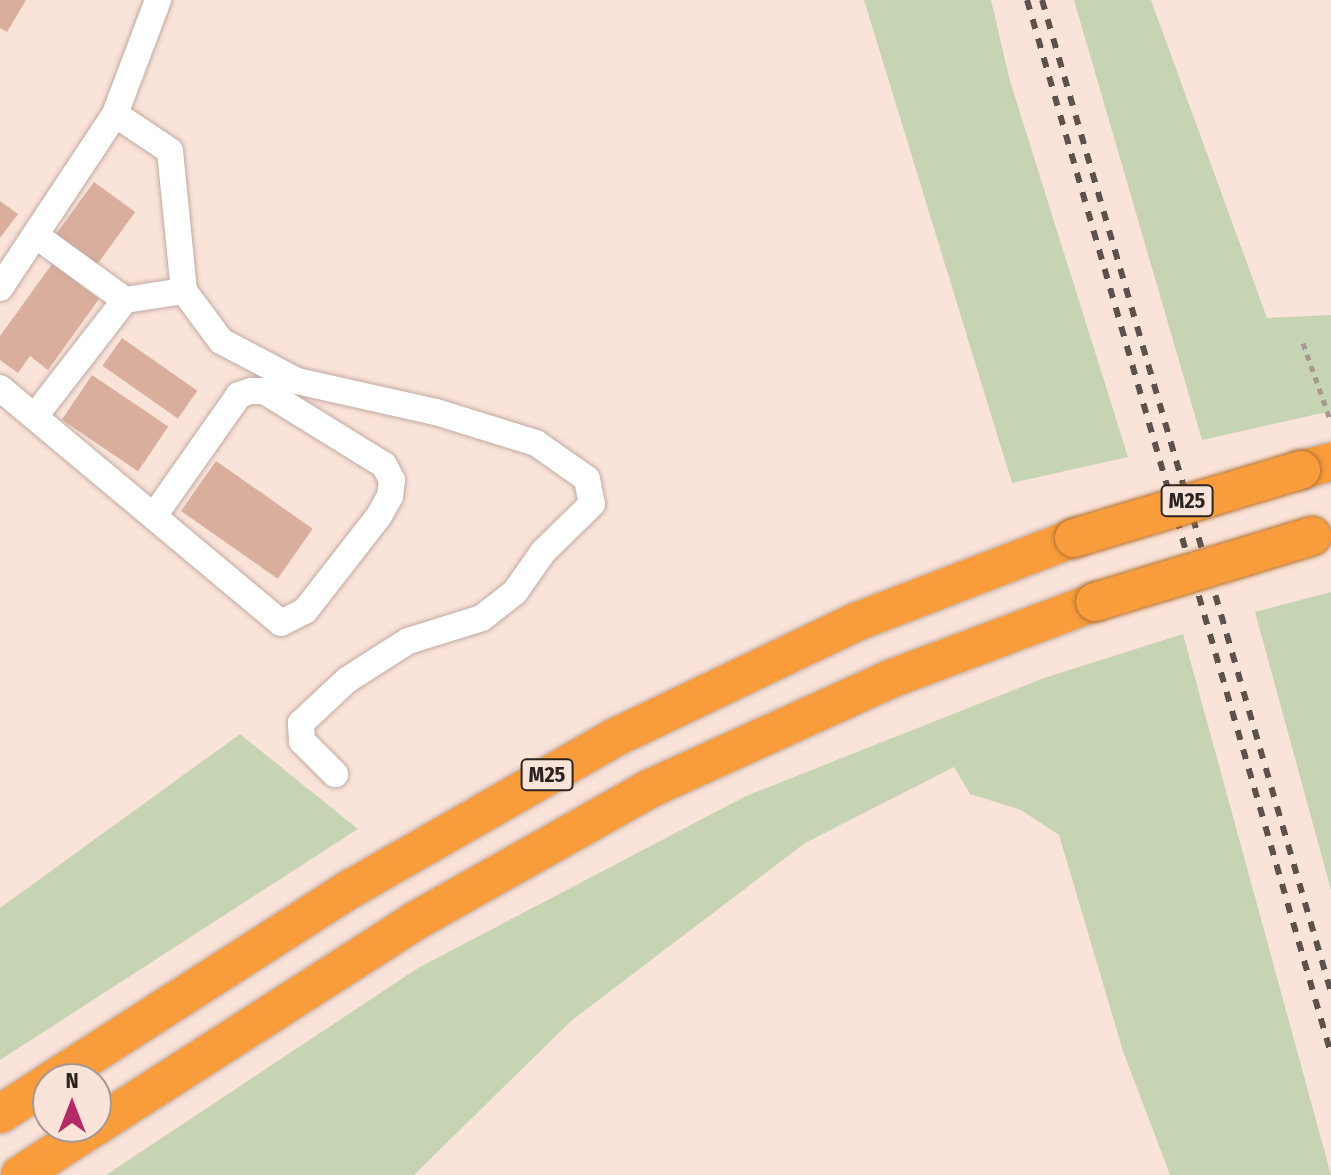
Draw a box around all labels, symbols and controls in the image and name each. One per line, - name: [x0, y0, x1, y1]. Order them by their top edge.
- road number: M25: [1159, 483, 1215, 519]
- road number: M25: [519, 757, 575, 793]
- north arrow: [32, 1063, 112, 1143]
- text: N: [65, 1067, 79, 1094]

